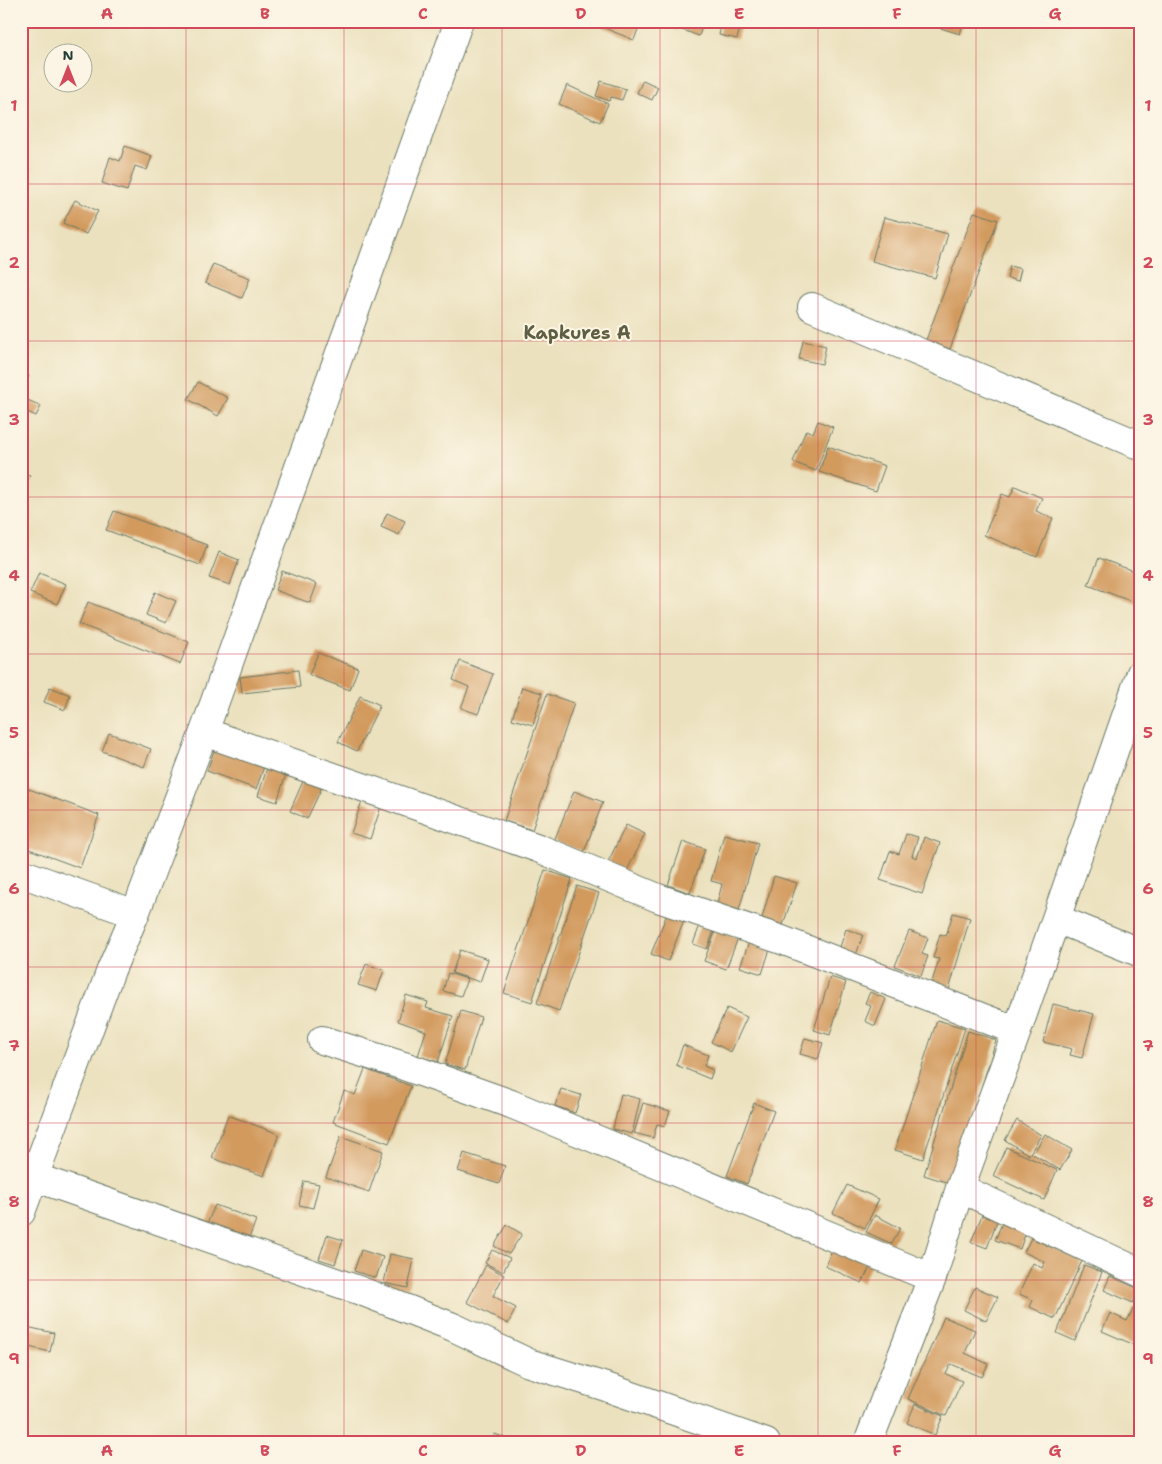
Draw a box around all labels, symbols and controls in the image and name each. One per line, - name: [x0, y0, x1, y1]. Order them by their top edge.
- text: A: [101, 3, 113, 24]
- text: B: [260, 3, 270, 24]
- text: C: [418, 3, 428, 24]
- text: D: [575, 3, 587, 24]
- text: E: [734, 3, 744, 24]
- text: F: [892, 3, 902, 24]
- text: G: [1049, 3, 1062, 24]
- north arrow: [42, 42, 92, 92]
- text: N: [62, 46, 74, 64]
- text: 1: [10, 95, 18, 116]
- text: 1: [1144, 95, 1152, 116]
- text: 2: [8, 252, 20, 273]
- text: 2: [1142, 252, 1154, 273]
- district label: Kapkures A: [523, 321, 631, 345]
- text: 3: [8, 409, 20, 430]
- text: 3: [1142, 409, 1154, 430]
- text: 4: [8, 565, 20, 586]
- text: 4: [1142, 565, 1154, 586]
- text: 5: [9, 722, 19, 743]
- text: 5: [1143, 722, 1153, 743]
- text: 6: [8, 878, 20, 899]
- text: 6: [1142, 878, 1154, 899]
- text: 7: [8, 1035, 20, 1056]
- text: 7: [1142, 1035, 1154, 1056]
- text: 8: [8, 1191, 20, 1212]
- text: 8: [1142, 1191, 1154, 1212]
- text: 9: [8, 1348, 20, 1369]
- text: 9: [1142, 1348, 1154, 1369]
- text: A: [101, 1440, 113, 1461]
- text: B: [260, 1440, 270, 1461]
- text: C: [418, 1440, 428, 1461]
- text: D: [575, 1440, 587, 1461]
- text: E: [734, 1440, 744, 1461]
- text: F: [892, 1440, 902, 1461]
- text: G: [1049, 1440, 1062, 1461]

